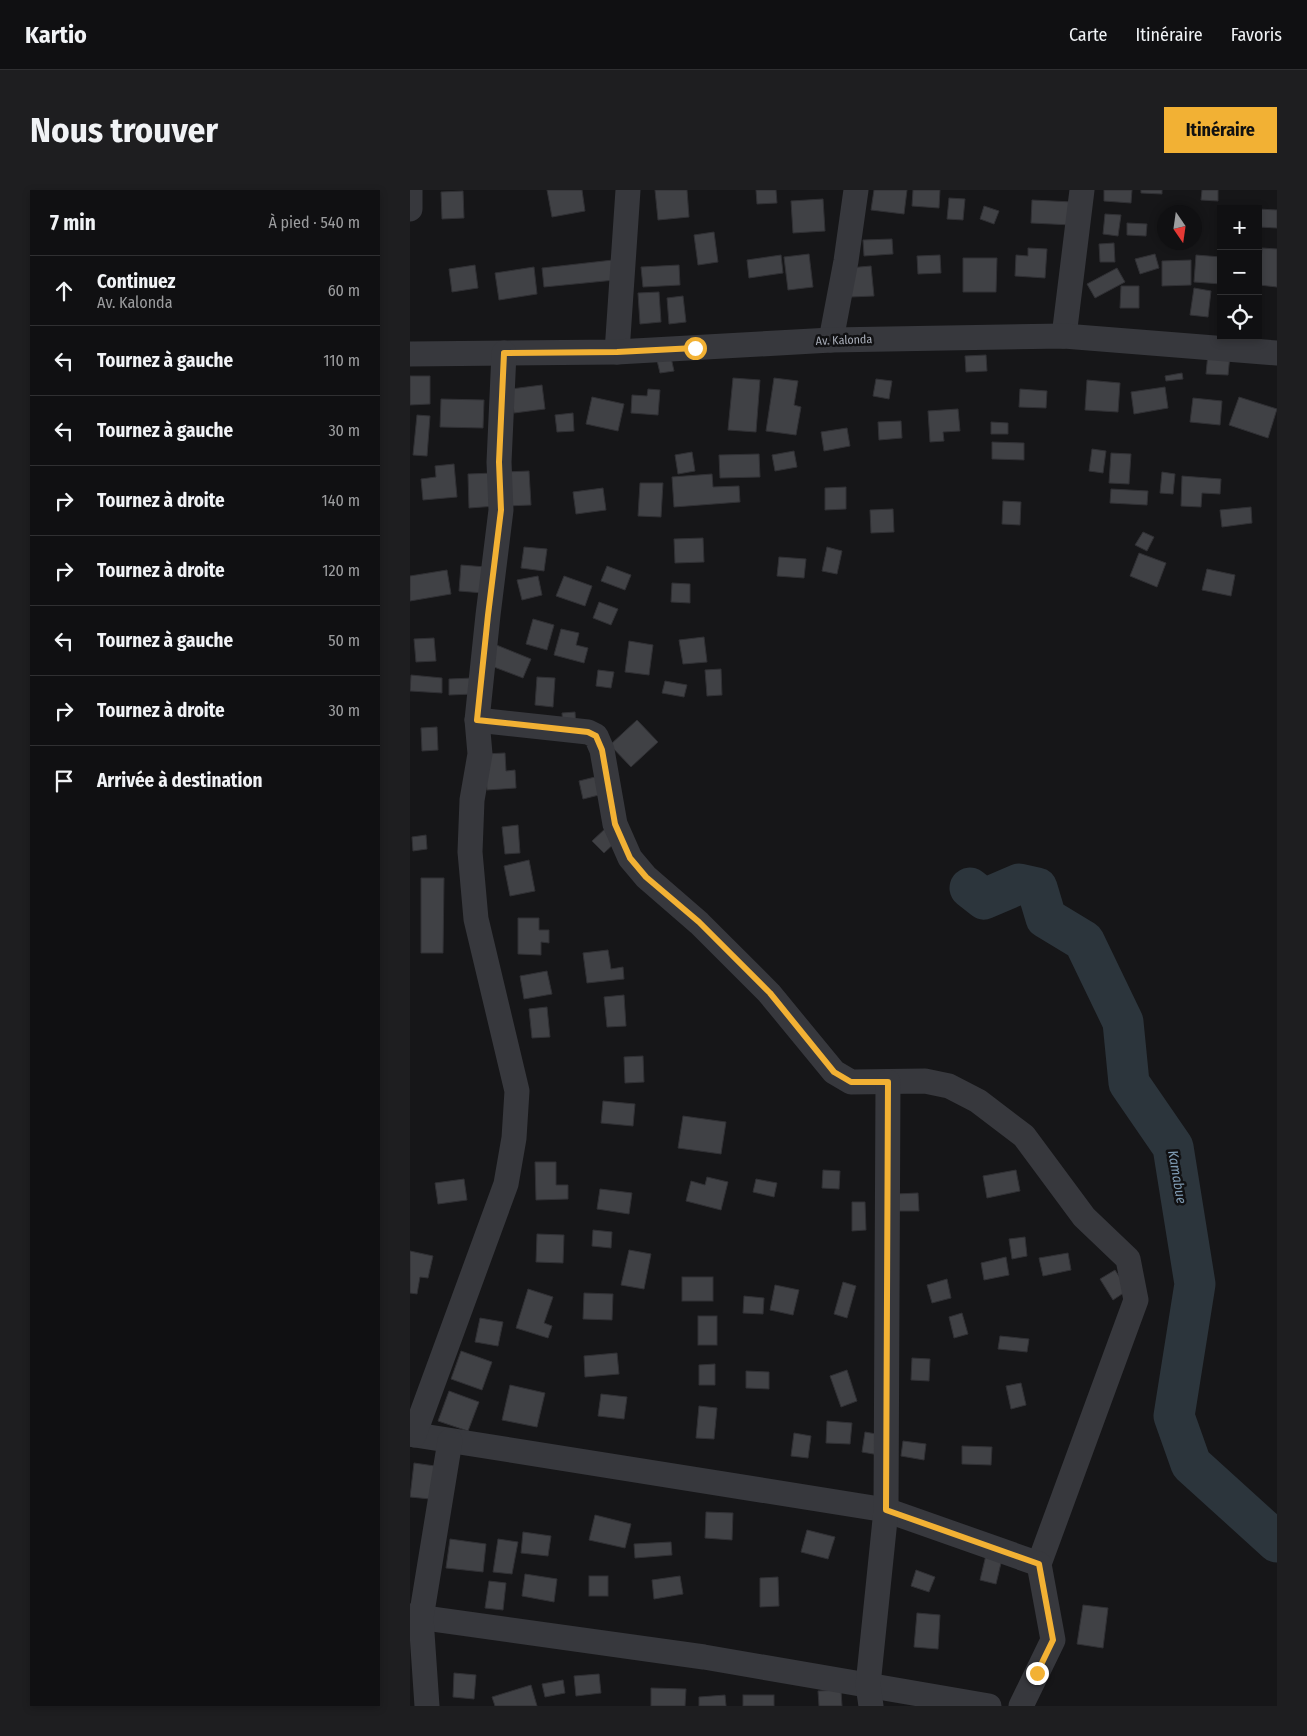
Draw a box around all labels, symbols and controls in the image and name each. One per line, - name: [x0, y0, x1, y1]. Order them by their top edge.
- text: Kartio: [25, 21, 87, 49]
- text: Carte: [1069, 24, 1107, 46]
- text: Itinéraire: [1135, 24, 1203, 46]
- text: Favoris: [1231, 24, 1282, 46]
- button: Itinéraire: [1164, 107, 1277, 153]
- text: Nous trouver: [30, 109, 218, 151]
- north arrow: [1157, 205, 1202, 250]
- map controls: [1217, 205, 1262, 340]
- button: +: [1217, 205, 1262, 250]
- text: 7 min: [50, 210, 96, 236]
- text: À pied · 540 m: [268, 213, 360, 232]
- button: −: [1217, 250, 1262, 295]
- text: Continuez: [97, 270, 176, 293]
- icon: ahead: [50, 277, 78, 305]
- text: 60 m: [328, 281, 360, 300]
- text: Av. Kalonda: [97, 293, 173, 312]
- button: locate: [1217, 295, 1262, 340]
- street label: Av. Kalonda: [815, 332, 873, 348]
- route start: [684, 337, 707, 360]
- icon: left: [50, 347, 78, 375]
- text: Tournez à gauche: [97, 349, 233, 372]
- text: 110 m: [323, 351, 360, 370]
- icon: left: [50, 417, 78, 445]
- text: Tournez à gauche: [97, 419, 233, 442]
- text: 30 m: [328, 421, 360, 440]
- icon: right: [50, 487, 78, 515]
- text: Tournez à droite: [97, 489, 225, 512]
- text: 140 m: [322, 491, 360, 510]
- icon: right: [50, 557, 78, 585]
- text: Tournez à droite: [97, 559, 225, 582]
- text: 120 m: [322, 561, 360, 580]
- icon: left: [50, 627, 78, 655]
- text: Tournez à gauche: [97, 629, 233, 652]
- text: 50 m: [328, 631, 360, 650]
- icon: right: [50, 697, 78, 725]
- text: Tournez à droite: [97, 699, 225, 722]
- text: 30 m: [328, 701, 360, 720]
- icon: arrive: [50, 767, 78, 795]
- text: Arrivée à destination: [97, 769, 263, 792]
- water label: Kamabue: [1164, 1149, 1190, 1205]
- route end: [1026, 1662, 1049, 1685]

